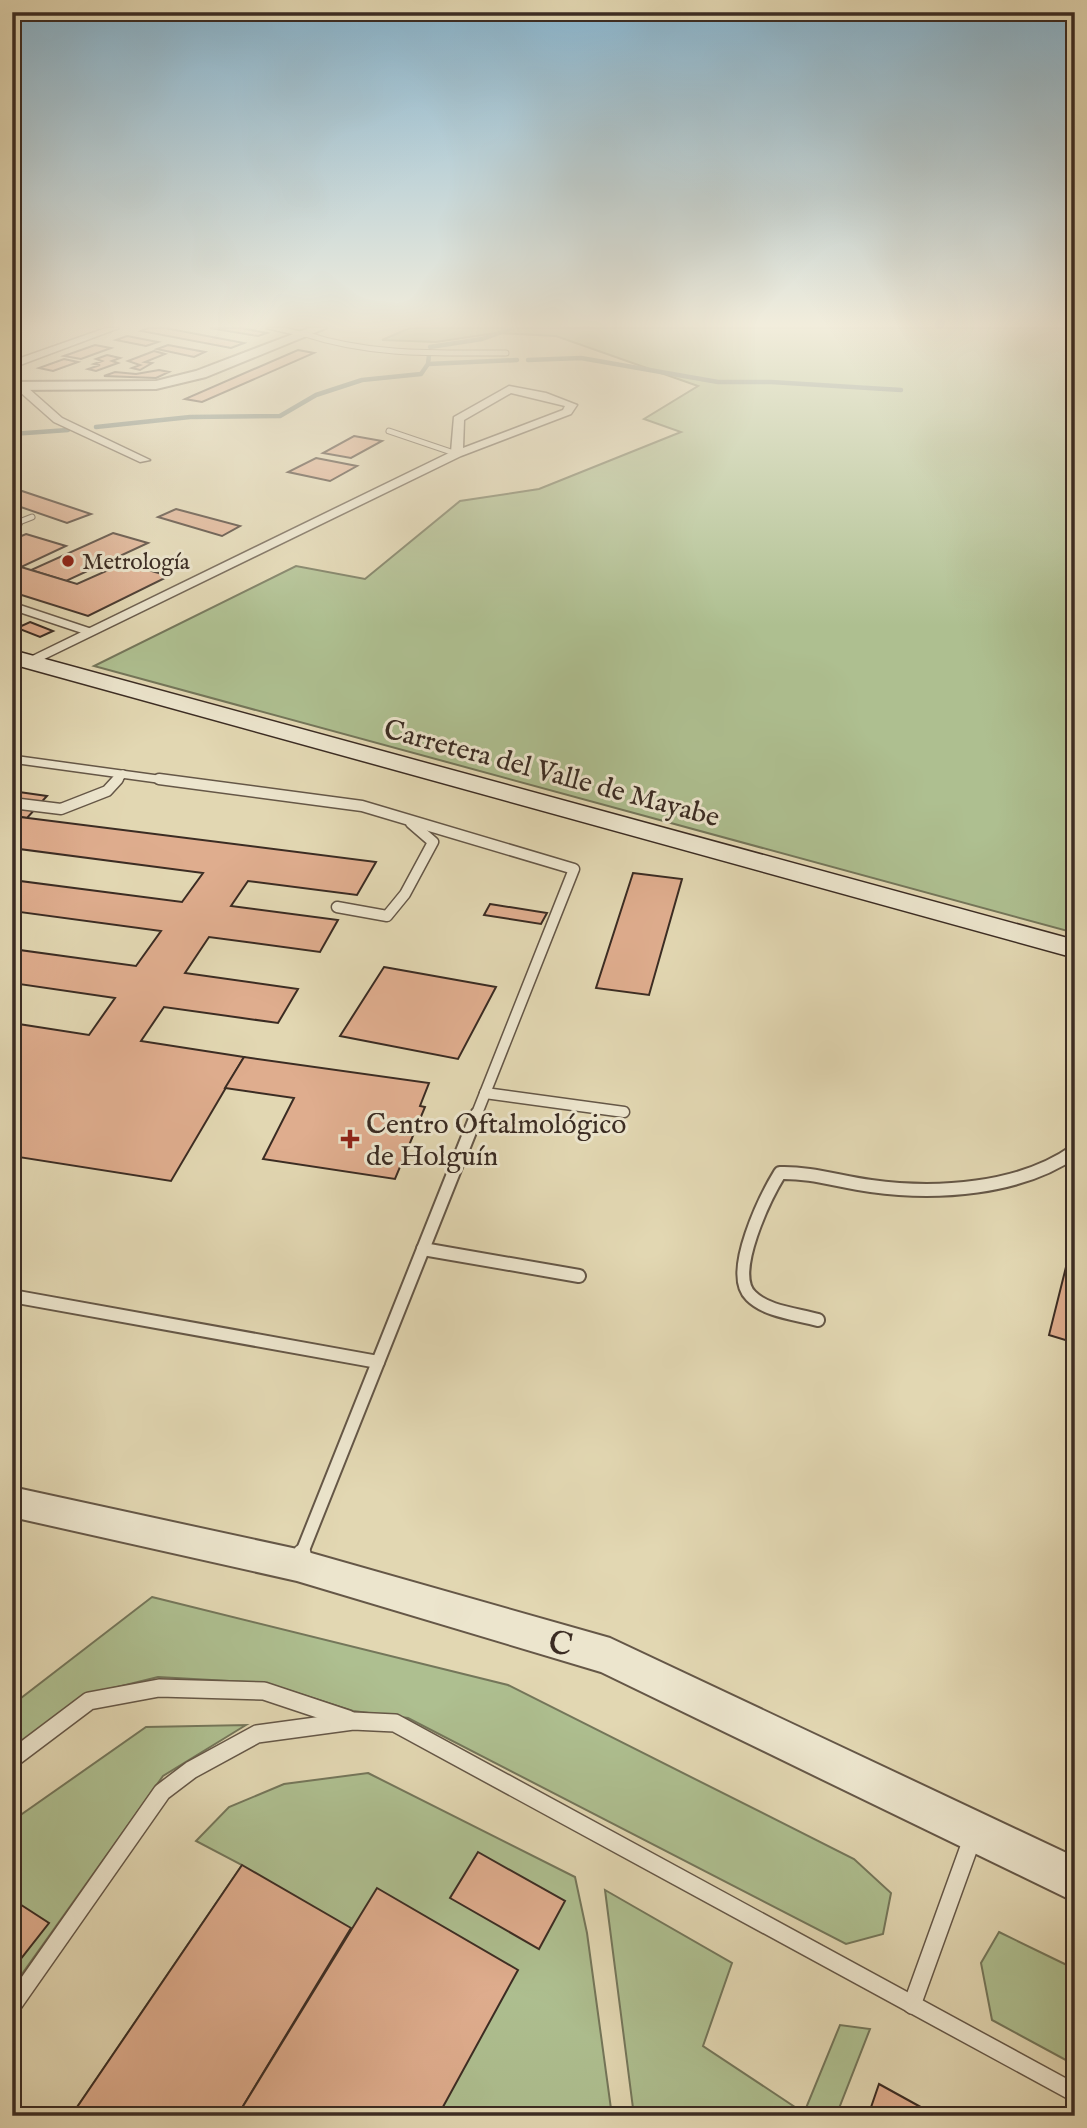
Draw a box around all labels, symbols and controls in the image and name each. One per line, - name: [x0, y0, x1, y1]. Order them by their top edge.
- place label: Metrología: [82, 548, 190, 577]
- marker: Metrología: [60, 553, 76, 569]
- street label: Carretera del Valle de Mayabe: [380, 713, 723, 836]
- place label: Centro Oftalmológico de Holguín: [366, 1108, 626, 1175]
- marker: Centro Oftalmológico de Holguín: [340, 1129, 360, 1149]
- street label: C: [543, 1621, 577, 1668]

